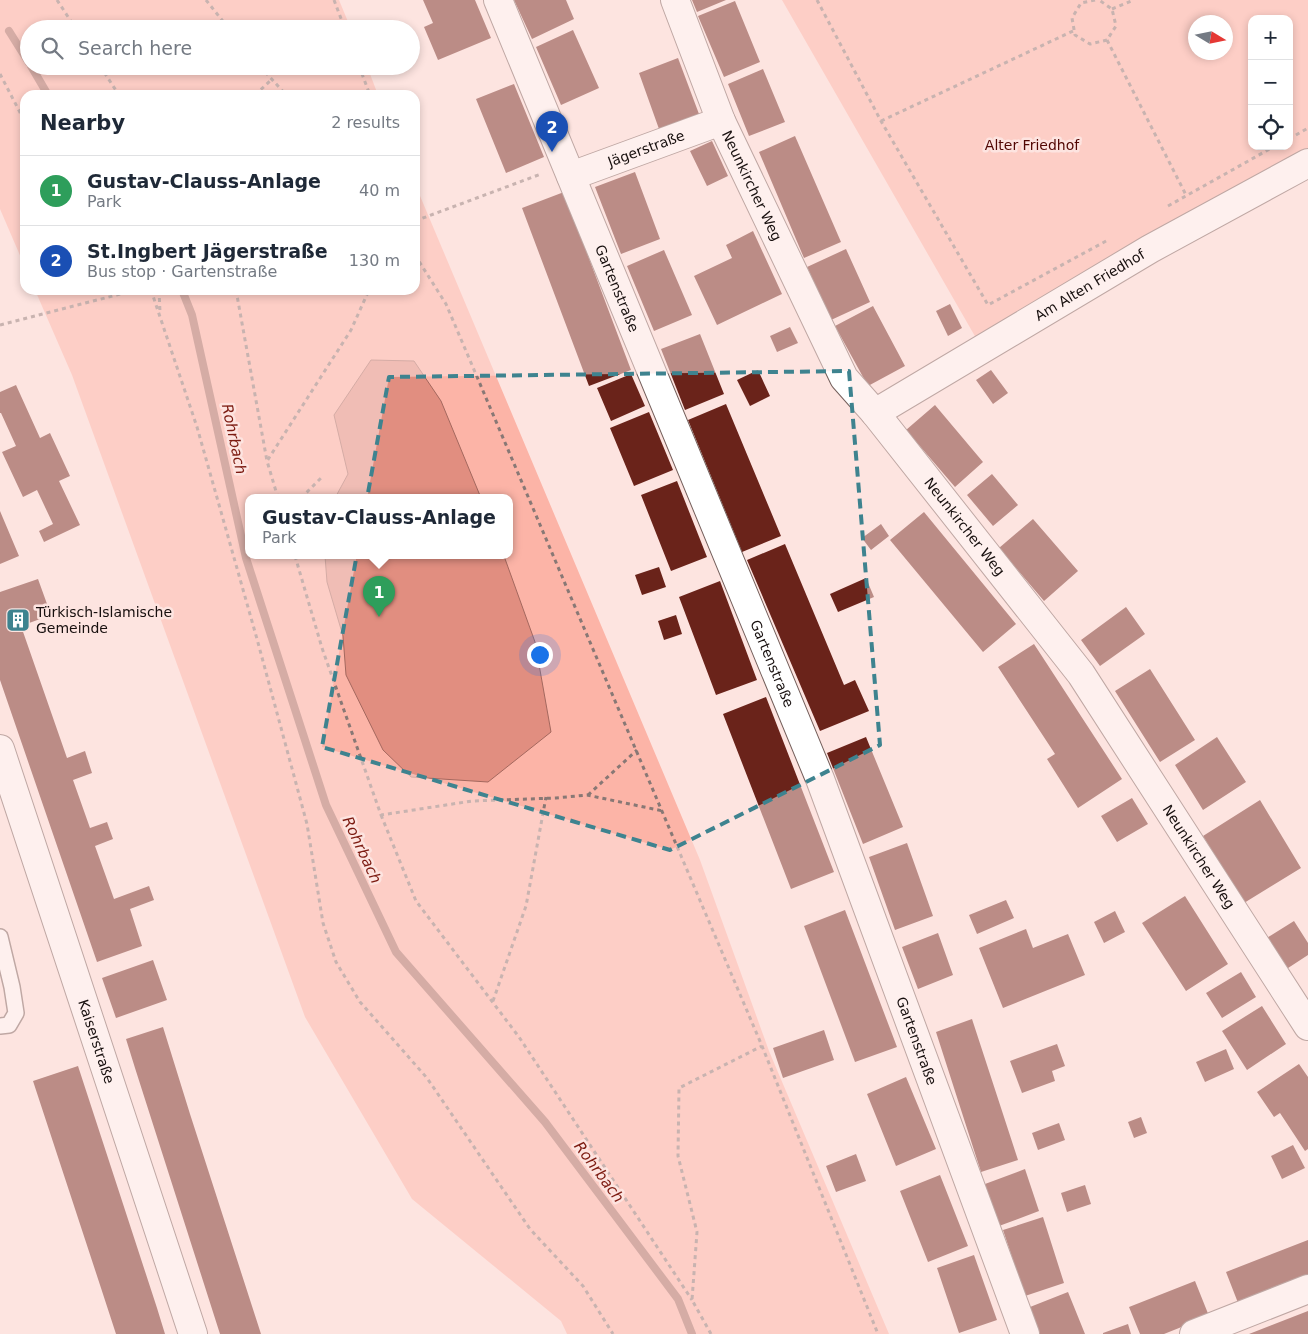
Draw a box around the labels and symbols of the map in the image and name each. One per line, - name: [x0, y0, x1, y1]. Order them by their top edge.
- north arrow: [1188, 15, 1233, 60]
- pin: 2: [536, 111, 568, 152]
- street label: Jägerstraße: [605, 127, 687, 170]
- street label: Neunkircher Weg: [719, 128, 785, 243]
- park label: Alter Friedhof: [985, 137, 1080, 153]
- street label: Gartenstraße: [592, 242, 642, 334]
- street label: Am Alten Friedhof: [1032, 245, 1148, 324]
- water label: Rohrbach: [218, 402, 250, 476]
- street label: Neunkircher Weg: [921, 475, 1008, 579]
- pin: 1: [363, 576, 395, 617]
- place label: Türkisch-Islamische Gemeinde: [35, 604, 172, 636]
- building icon: Türkisch-Islamische Gemeinde: [5, 607, 31, 633]
- street label: Gartenstraße: [747, 618, 797, 709]
- your location: [527, 642, 553, 668]
- street label: Neunkircher Weg: [1159, 802, 1238, 912]
- water label: Rohrbach: [339, 814, 385, 886]
- street label: Gartenstraße: [893, 994, 940, 1087]
- street label: Kaiserstraße: [75, 997, 118, 1086]
- water label: Rohrbach: [570, 1138, 628, 1206]

